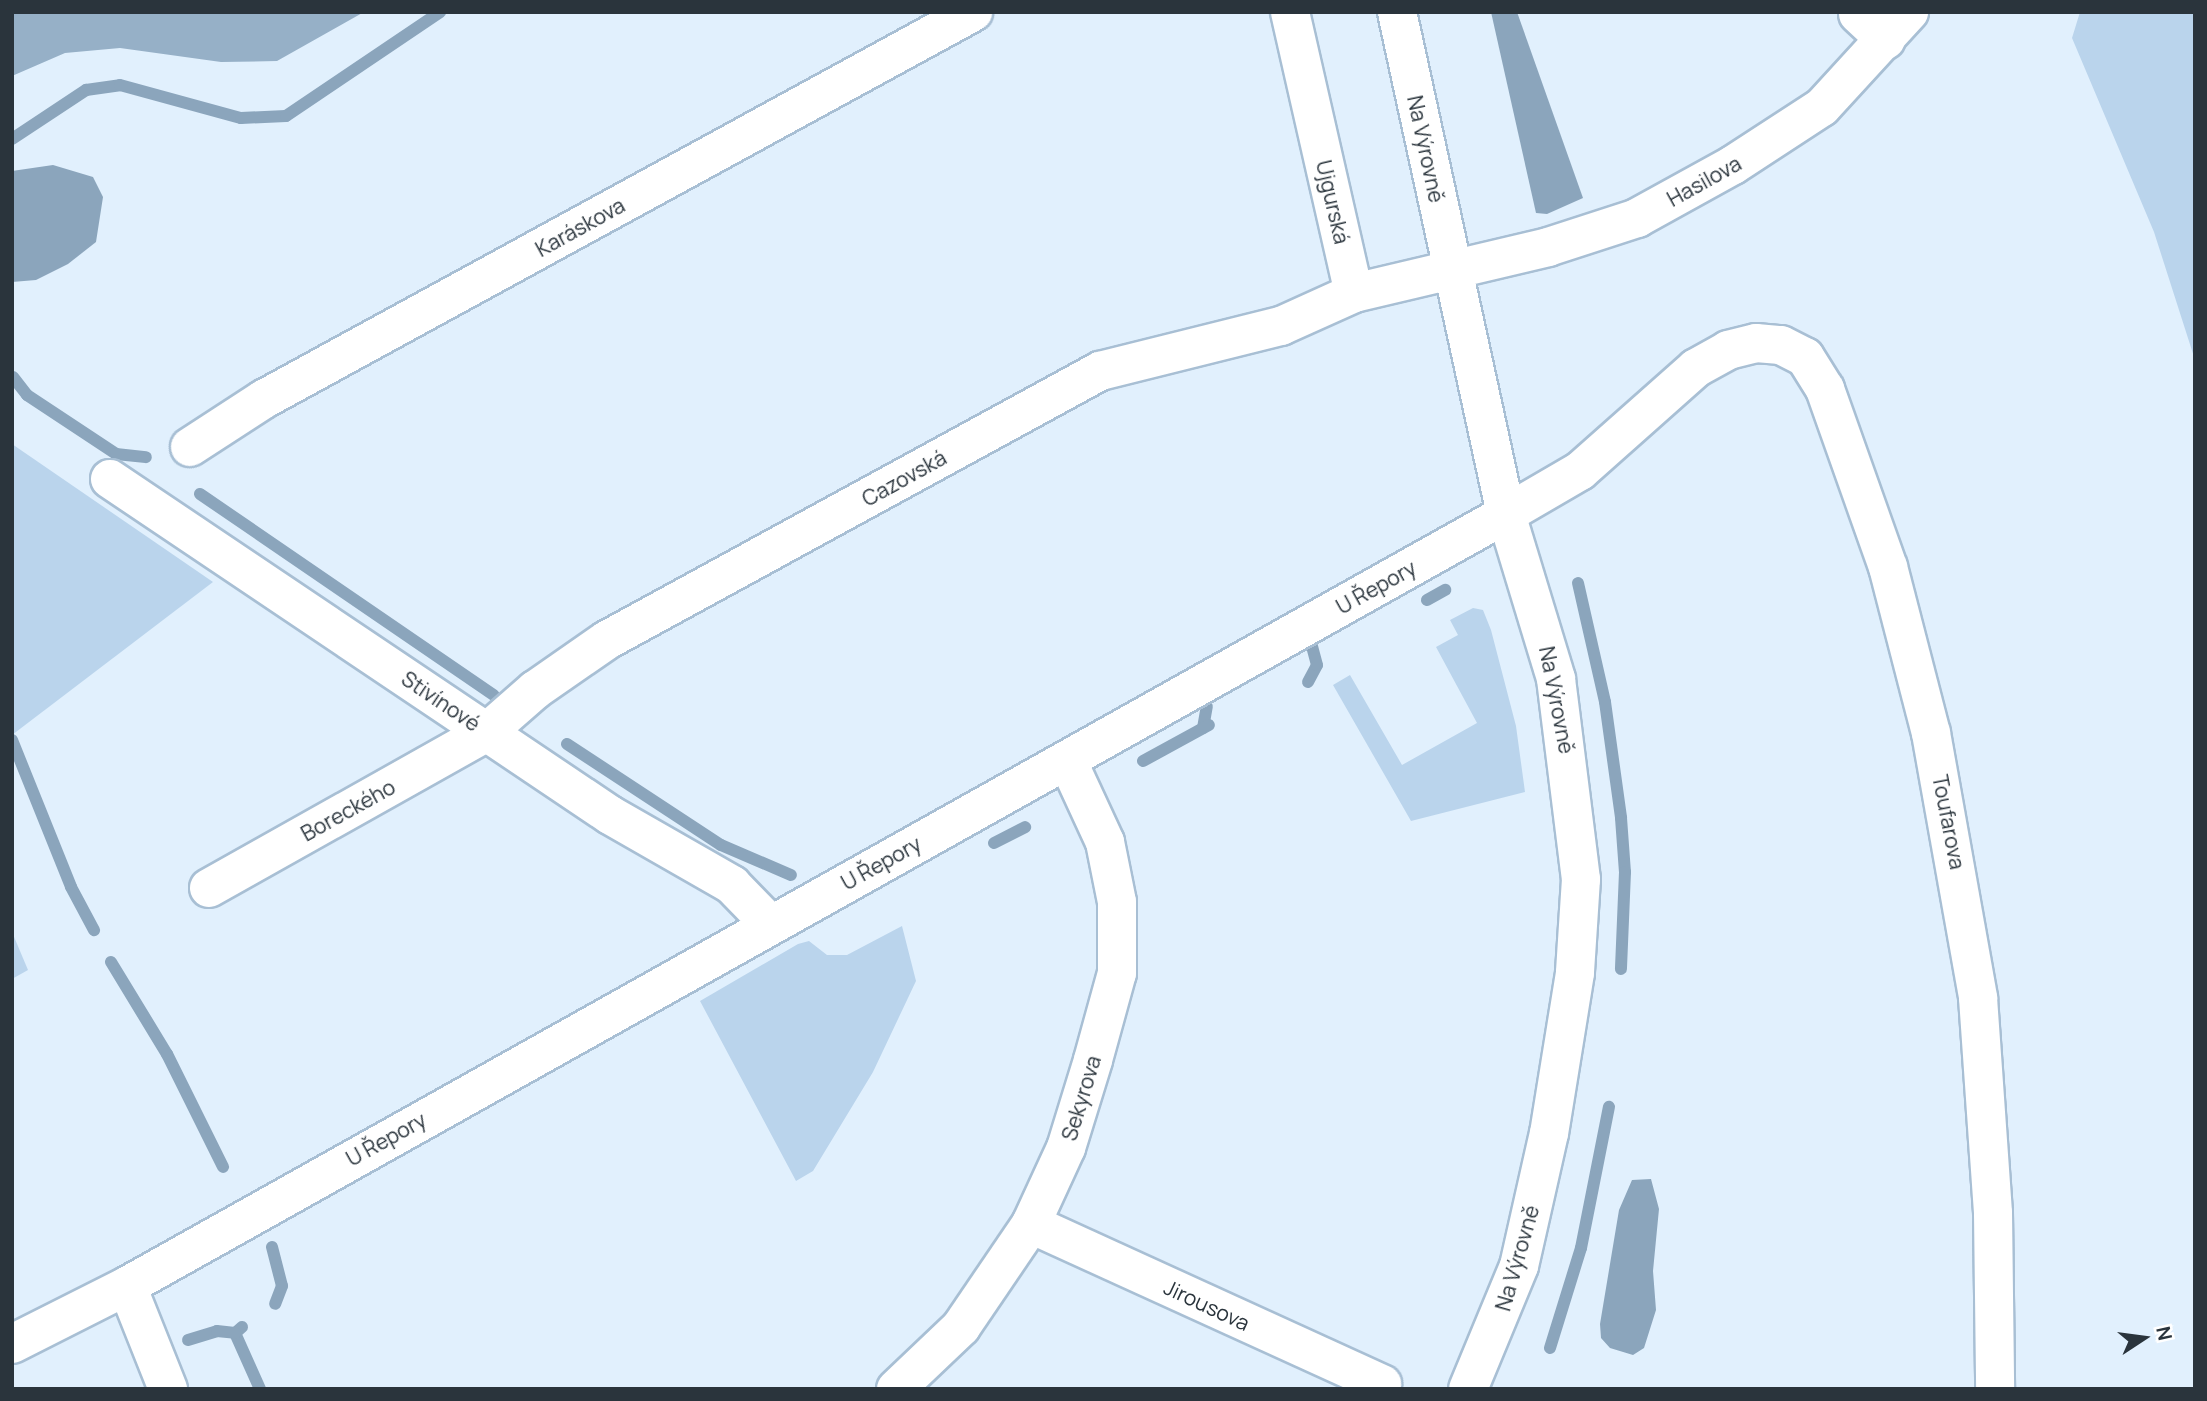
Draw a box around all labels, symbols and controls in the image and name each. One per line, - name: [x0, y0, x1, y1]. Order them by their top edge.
- street label: Na Výrovně: [1402, 93, 1450, 205]
- street label: Hasilova: [1663, 150, 1745, 212]
- street label: Ujgurská: [1311, 158, 1355, 246]
- street label: Karáskova: [531, 192, 629, 262]
- street label: Cazovská: [858, 445, 950, 511]
- street label: U Řepory: [1332, 555, 1420, 619]
- street label: Na Výrovně: [1534, 644, 1580, 756]
- street label: Stivínové: [397, 666, 485, 736]
- street label: Toufarova: [1928, 773, 1970, 871]
- street label: Boreckého: [297, 774, 399, 846]
- street label: U Řepory: [837, 831, 925, 895]
- street label: Sekyrova: [1056, 1052, 1106, 1144]
- street label: U Řepory: [342, 1107, 430, 1171]
- street label: Na Výrovně: [1490, 1202, 1544, 1314]
- street label: Jirousova: [1160, 1274, 1254, 1336]
- north arrow: [2109, 1303, 2179, 1373]
- text: N: [2150, 1324, 2179, 1343]

